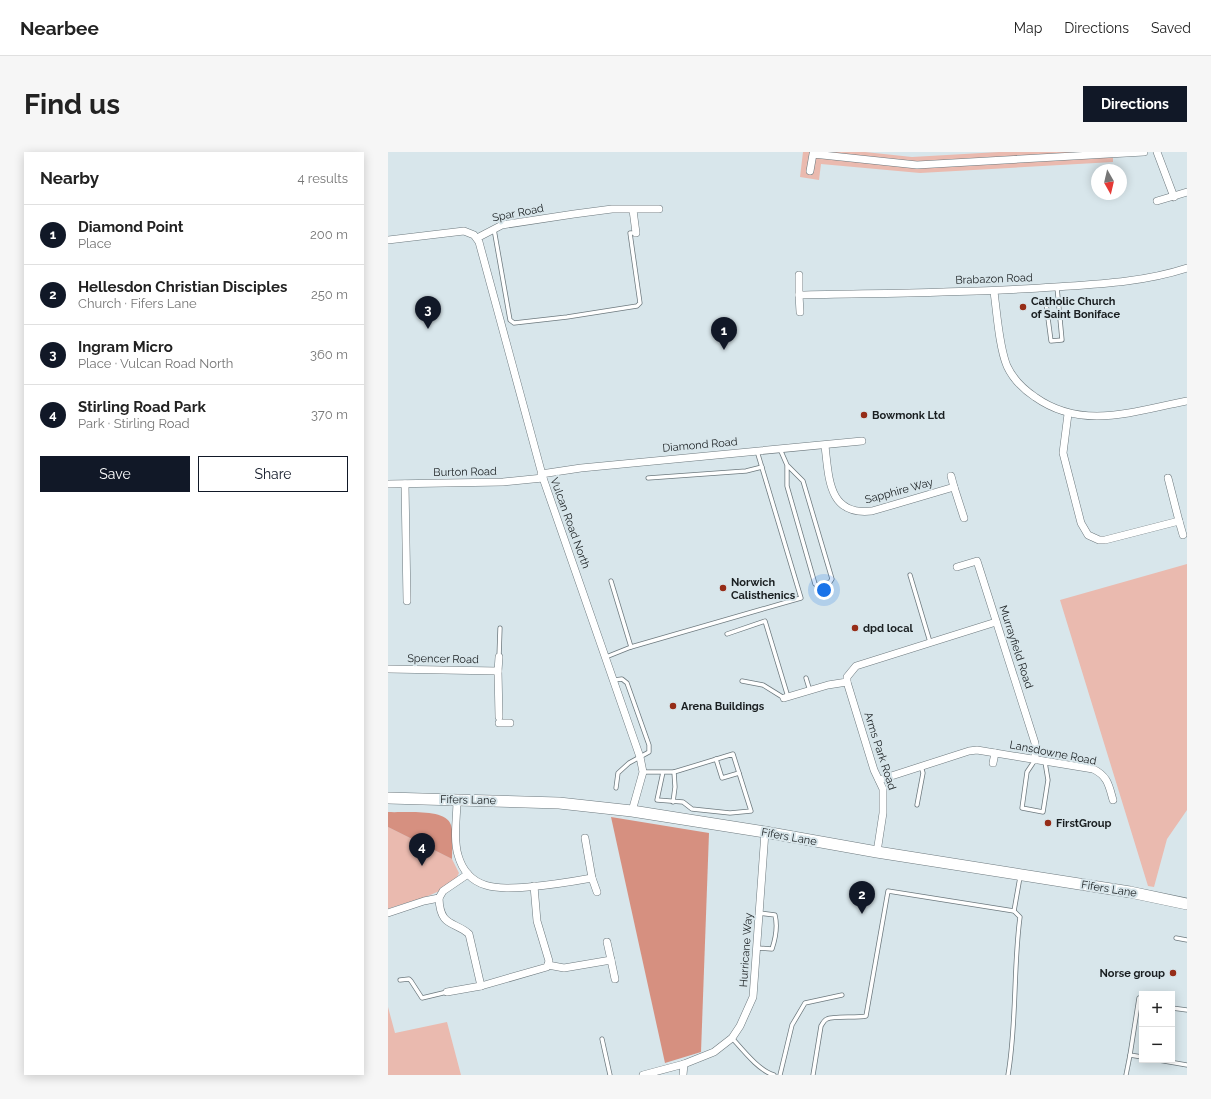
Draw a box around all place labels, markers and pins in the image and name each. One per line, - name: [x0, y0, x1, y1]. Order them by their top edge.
- place label: Catholic Church of Saint Boniface: [1031, 295, 1121, 321]
- pin: 3: [415, 296, 441, 329]
- marker: Catholic Church of Saint Boniface: [1018, 302, 1028, 312]
- pin: 1: [711, 317, 737, 350]
- place label: Bowmonk Ltd: [872, 409, 945, 422]
- marker: Bowmonk Ltd: [859, 410, 869, 420]
- place label: Norwich Calisthenics: [731, 576, 796, 602]
- marker: Norwich Calisthenics: [718, 583, 728, 593]
- place label: dpd local: [863, 622, 913, 635]
- marker: dpd local: [850, 623, 860, 633]
- place label: Arena Buildings: [681, 700, 765, 713]
- marker: Arena Buildings: [668, 701, 678, 711]
- place label: FirstGroup: [1056, 817, 1112, 830]
- marker: FirstGroup: [1043, 818, 1053, 828]
- pin: 4: [409, 833, 435, 866]
- pin: 2: [849, 881, 875, 914]
- place label: Norse group: [1100, 967, 1165, 980]
- marker: Norse group: [1168, 968, 1178, 978]

